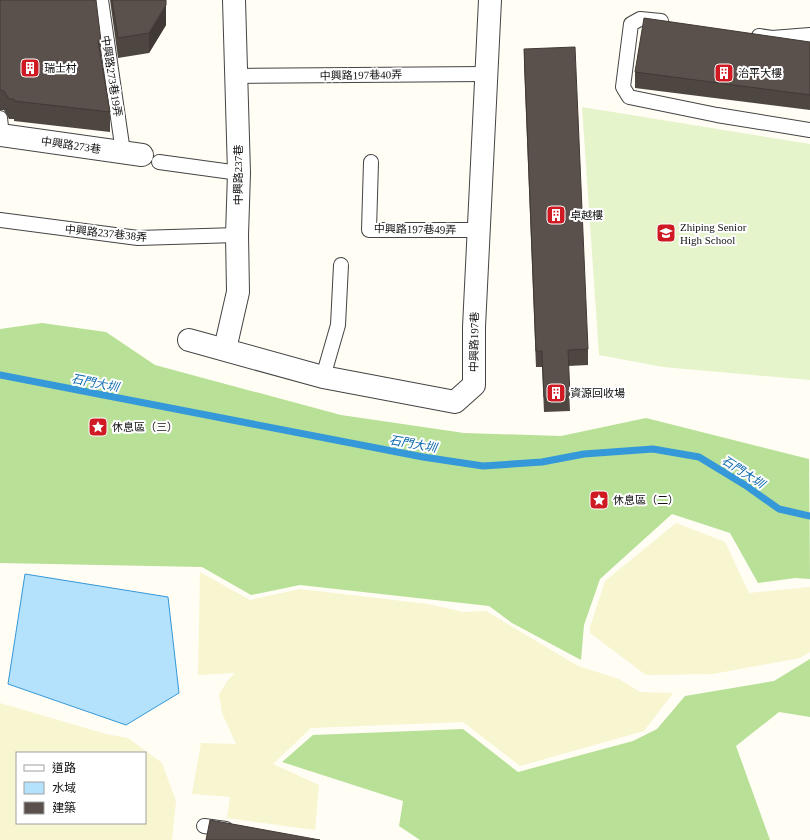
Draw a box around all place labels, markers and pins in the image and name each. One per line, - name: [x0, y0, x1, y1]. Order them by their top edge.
- building icon: 瑞士村: [19, 57, 41, 79]
- place label: 瑞士村: [44, 62, 77, 74]
- building icon: 治平大樓: [713, 62, 735, 84]
- place label: 治平大樓: [738, 67, 782, 79]
- building icon: 卓越樓: [545, 204, 567, 226]
- place label: 卓越樓: [570, 209, 603, 221]
- place label: Zhiping Senior High School: [680, 221, 747, 246]
- school or university icon: Zhiping Senior High School: [655, 222, 677, 244]
- building icon: 資源回收場: [545, 382, 567, 404]
- place label: 資源回收場: [570, 387, 625, 399]
- place icon: 休息區（三）: [87, 416, 109, 438]
- place label: 休息區（三）: [112, 421, 178, 433]
- place icon: 休息區（二）: [588, 489, 610, 511]
- place label: 休息區（二）: [613, 494, 679, 506]

